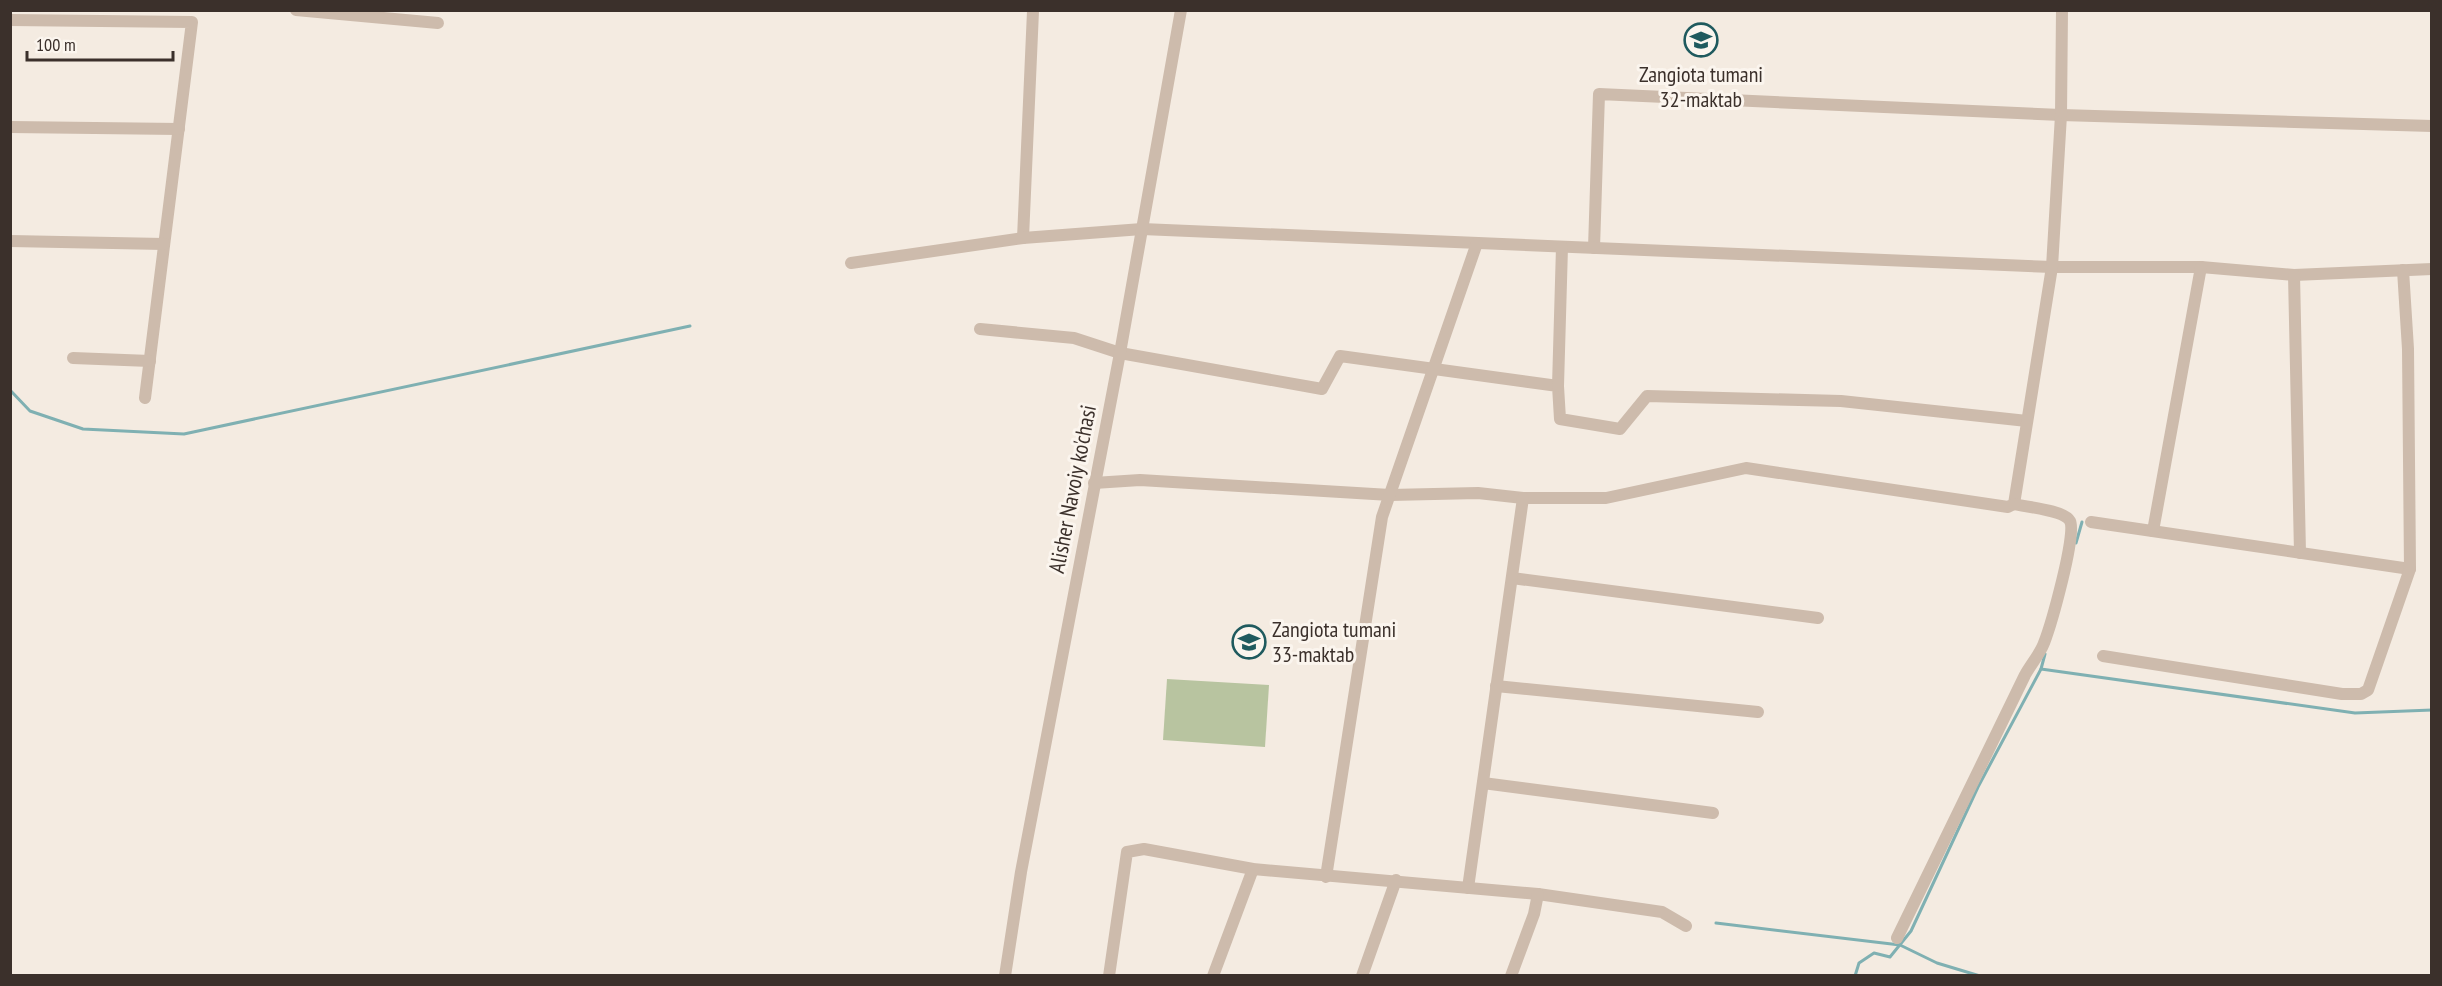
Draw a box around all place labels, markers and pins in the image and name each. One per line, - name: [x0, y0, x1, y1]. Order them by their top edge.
- school or university icon: Zangiota tumani 32-maktab: [1683, 22, 1719, 58]
- place label: Zangiota tumani 32-maktab: [1639, 60, 1763, 113]
- place label: Zangiota tumani 33-maktab: [1272, 615, 1396, 668]
- school or university icon: Zangiota tumani 33-maktab: [1231, 624, 1267, 660]

